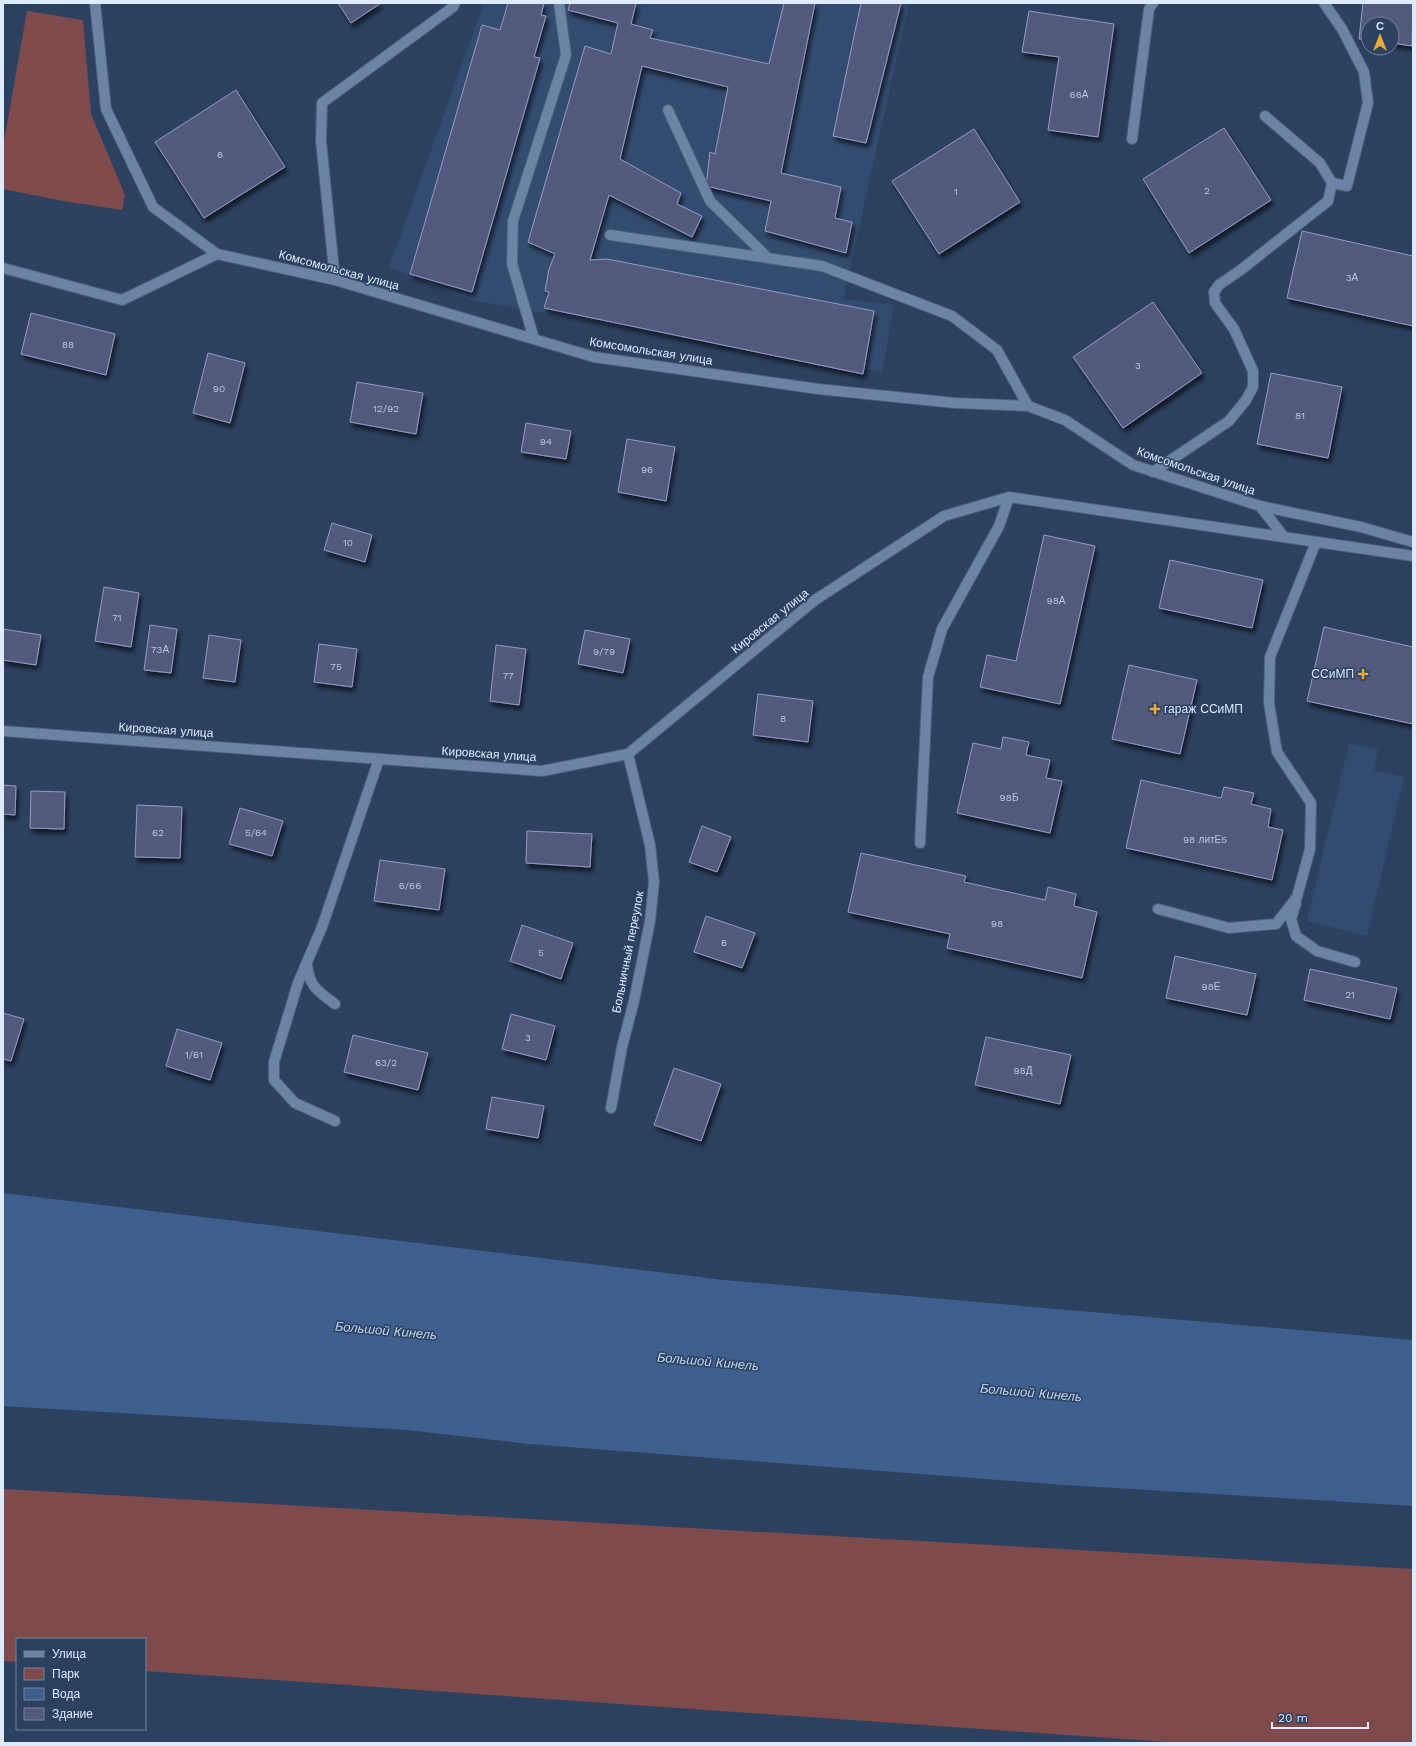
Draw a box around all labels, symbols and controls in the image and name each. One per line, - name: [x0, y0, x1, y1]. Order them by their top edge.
- north arrow: [1360, 16, 1400, 56]
- text: С: [1376, 20, 1384, 33]
- house number: 66А: [1070, 89, 1089, 100]
- house number: 6: [217, 149, 223, 160]
- house number: 2: [1204, 185, 1210, 196]
- house number: 1: [954, 186, 958, 197]
- street label: Комсомольская улица: [277, 247, 401, 293]
- house number: 3А: [1346, 272, 1359, 283]
- street label: Комсомольская улица: [588, 334, 714, 368]
- house number: 88: [62, 339, 74, 350]
- house number: 3: [1135, 360, 1141, 371]
- house number: 90: [213, 383, 225, 394]
- house number: 12/92: [373, 403, 399, 414]
- house number: 81: [1295, 410, 1305, 421]
- house number: 94: [540, 436, 552, 447]
- street label: Комсомольская улица: [1135, 444, 1257, 498]
- house number: 96: [641, 464, 653, 475]
- house number: 10: [343, 537, 353, 548]
- street label: Кировская улица: [729, 585, 812, 656]
- house number: 98А: [1047, 595, 1066, 606]
- house number: 71: [112, 612, 122, 623]
- house number: 73А: [151, 644, 169, 655]
- house number: 9/79: [593, 646, 615, 657]
- house number: 75: [330, 661, 342, 672]
- place label: ССиМП: [1311, 667, 1354, 681]
- marker: ССиМП: [1357, 668, 1369, 680]
- house number: 77: [502, 670, 514, 681]
- place label: гараж ССиМП: [1164, 702, 1243, 716]
- marker: гараж ССиМП: [1149, 703, 1161, 715]
- house number: 8: [780, 713, 786, 724]
- street label: Кировская улица: [118, 720, 214, 740]
- street label: Кировская улица: [441, 744, 537, 764]
- house number: 98Б: [1000, 792, 1019, 803]
- house number: 62: [152, 827, 164, 838]
- house number: 5/64: [245, 827, 267, 838]
- house number: 98 литЕ5: [1183, 834, 1227, 845]
- house number: 6/66: [399, 880, 421, 891]
- street label: Больничный переулок: [609, 889, 647, 1014]
- house number: 98: [991, 918, 1003, 929]
- house number: 6: [721, 937, 727, 948]
- house number: 5: [538, 947, 544, 958]
- house number: 98Е: [1202, 981, 1221, 992]
- house number: 21: [1345, 989, 1355, 1000]
- house number: 3: [525, 1032, 531, 1043]
- house number: 1/61: [185, 1049, 203, 1060]
- house number: 63/2: [375, 1057, 397, 1068]
- house number: 98Д: [1013, 1065, 1033, 1076]
- water label: Большой Кинель: [334, 1319, 438, 1342]
- water label: Большой Кинель: [656, 1350, 760, 1373]
- water label: Большой Кинель: [979, 1381, 1083, 1404]
- legend: [16, 1638, 146, 1730]
- text: Улица: [52, 1647, 86, 1661]
- text: Парк: [52, 1667, 80, 1681]
- text: Вода: [52, 1687, 80, 1701]
- scale bar: [1272, 1704, 1368, 1730]
- text: Здание: [52, 1707, 93, 1721]
- text: 20 m: [1278, 1711, 1308, 1725]

